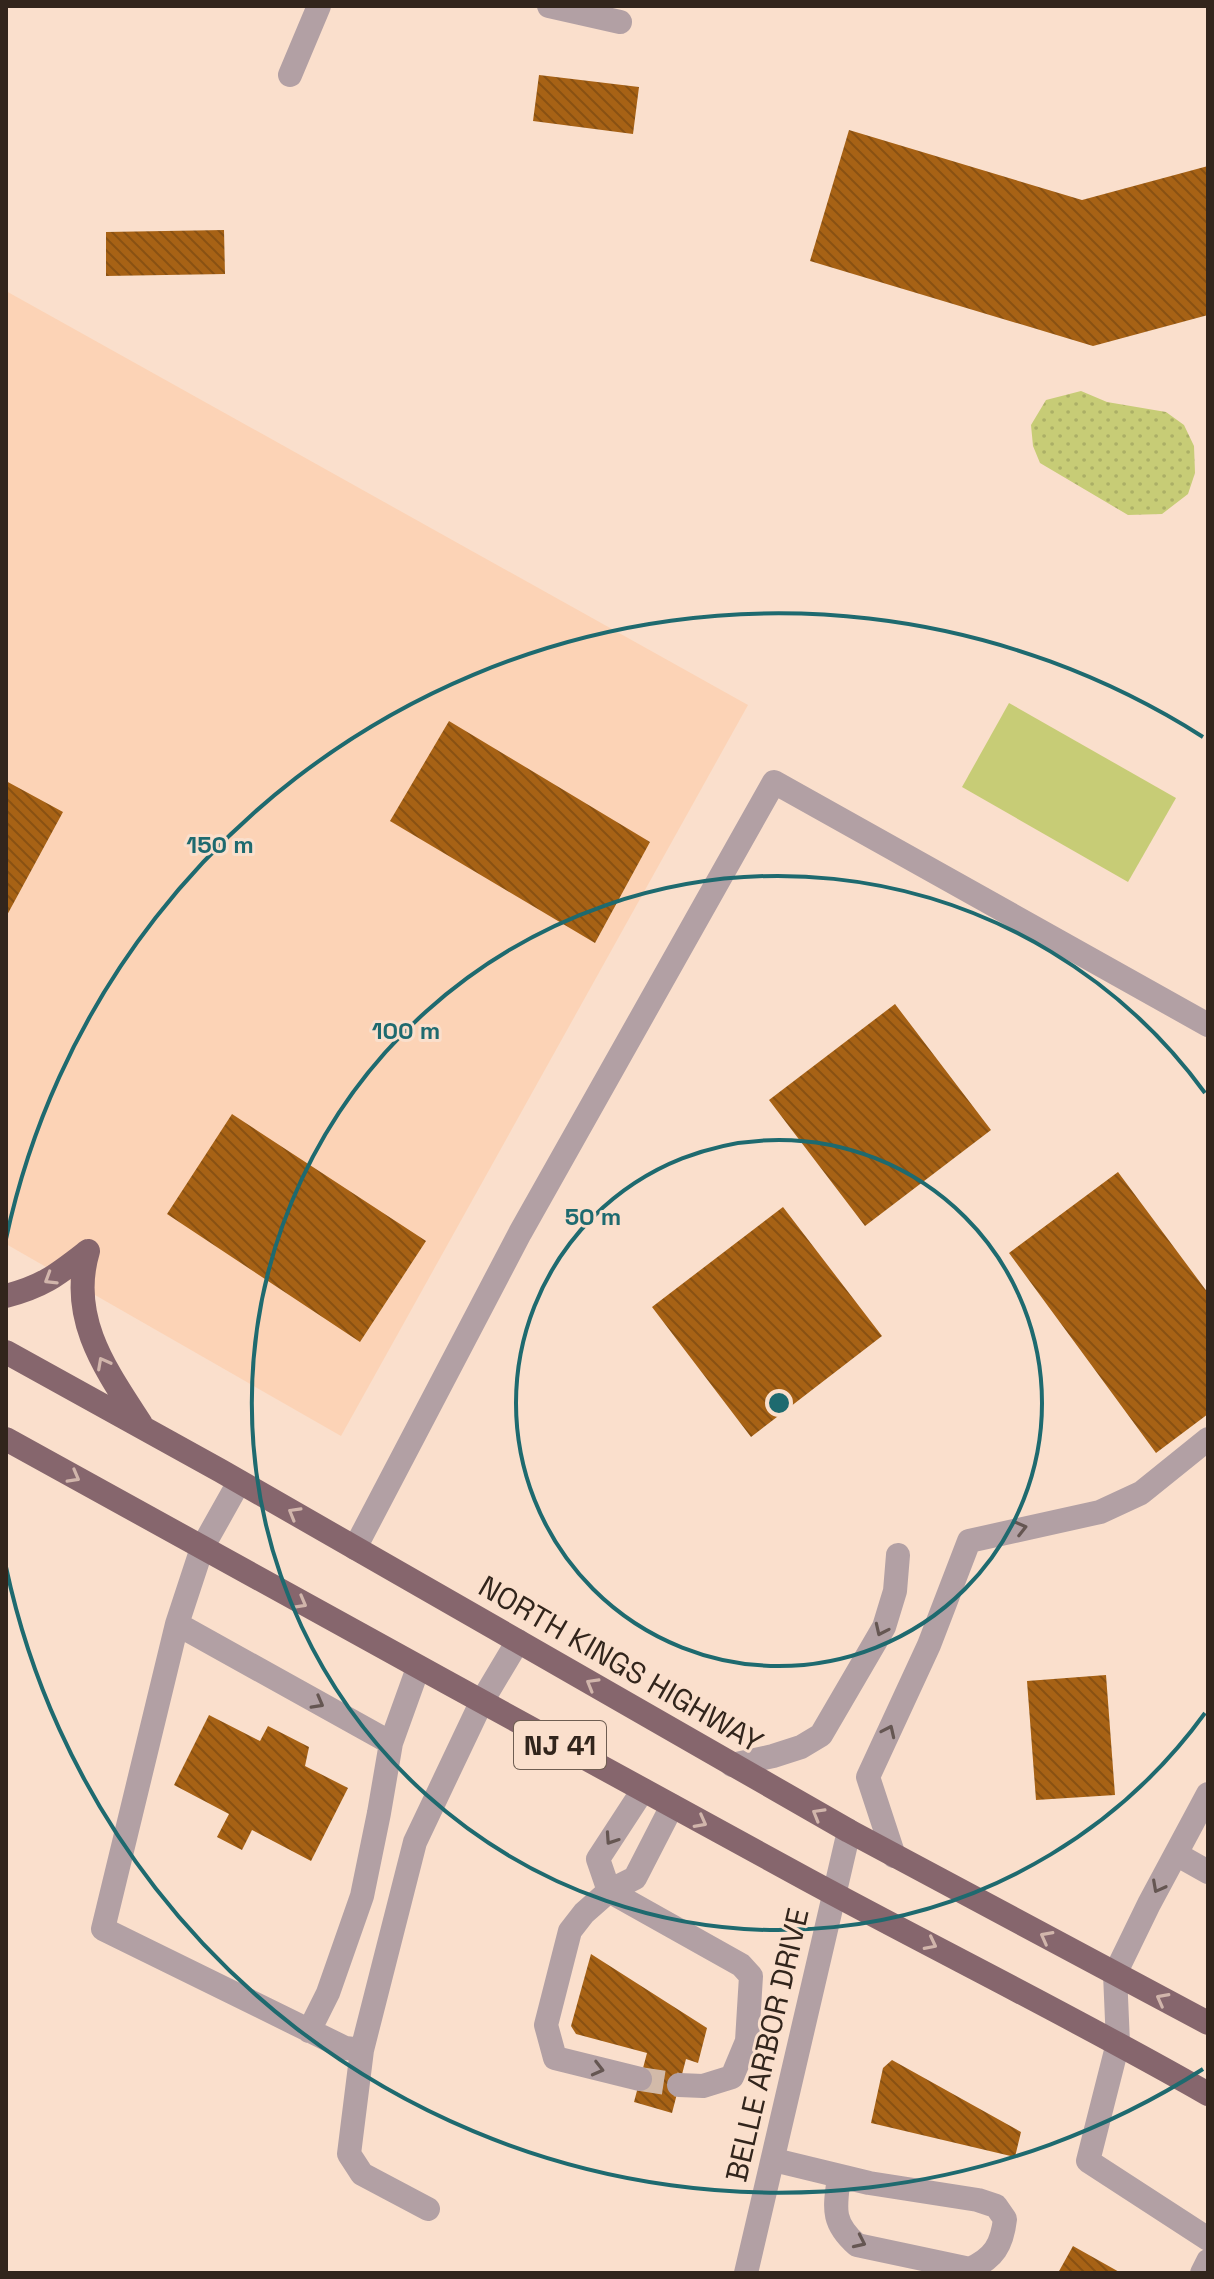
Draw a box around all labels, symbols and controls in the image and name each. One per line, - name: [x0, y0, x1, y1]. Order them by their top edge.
- text: 150 m: [186, 829, 254, 860]
- text: 100 m: [372, 1015, 440, 1046]
- text: 50 m: [565, 1201, 621, 1232]
- one-way arrow: [44, 1270, 59, 1285]
- one-way arrow: [97, 1357, 112, 1372]
- centre of rings: [765, 1389, 793, 1417]
- one-way arrow: [66, 1467, 80, 1482]
- one-way arrow: [288, 1507, 303, 1523]
- one-way arrow: [1013, 1520, 1027, 1537]
- street label: NORTH KINGS HIGHWAY: [472, 1567, 770, 1761]
- one-way arrow: [293, 1593, 307, 1609]
- one-way arrow: [875, 1621, 891, 1636]
- one-way arrow: [586, 1678, 601, 1694]
- one-way arrow: [310, 1693, 325, 1708]
- road number: NJ 41: [514, 1721, 606, 1769]
- one-way arrow: [879, 1724, 895, 1739]
- one-way arrow: [812, 1808, 827, 1824]
- one-way arrow: [693, 1812, 707, 1828]
- one-way arrow: [606, 1830, 621, 1845]
- one-way arrow: [1152, 1879, 1167, 1894]
- street label: BELLE ARBOR DRIVE: [717, 1904, 817, 2186]
- one-way arrow: [1040, 1932, 1055, 1947]
- one-way arrow: [922, 1935, 937, 1950]
- one-way arrow: [1155, 1993, 1170, 2008]
- one-way arrow: [590, 2059, 604, 2076]
- one-way arrow: [852, 2233, 866, 2249]

